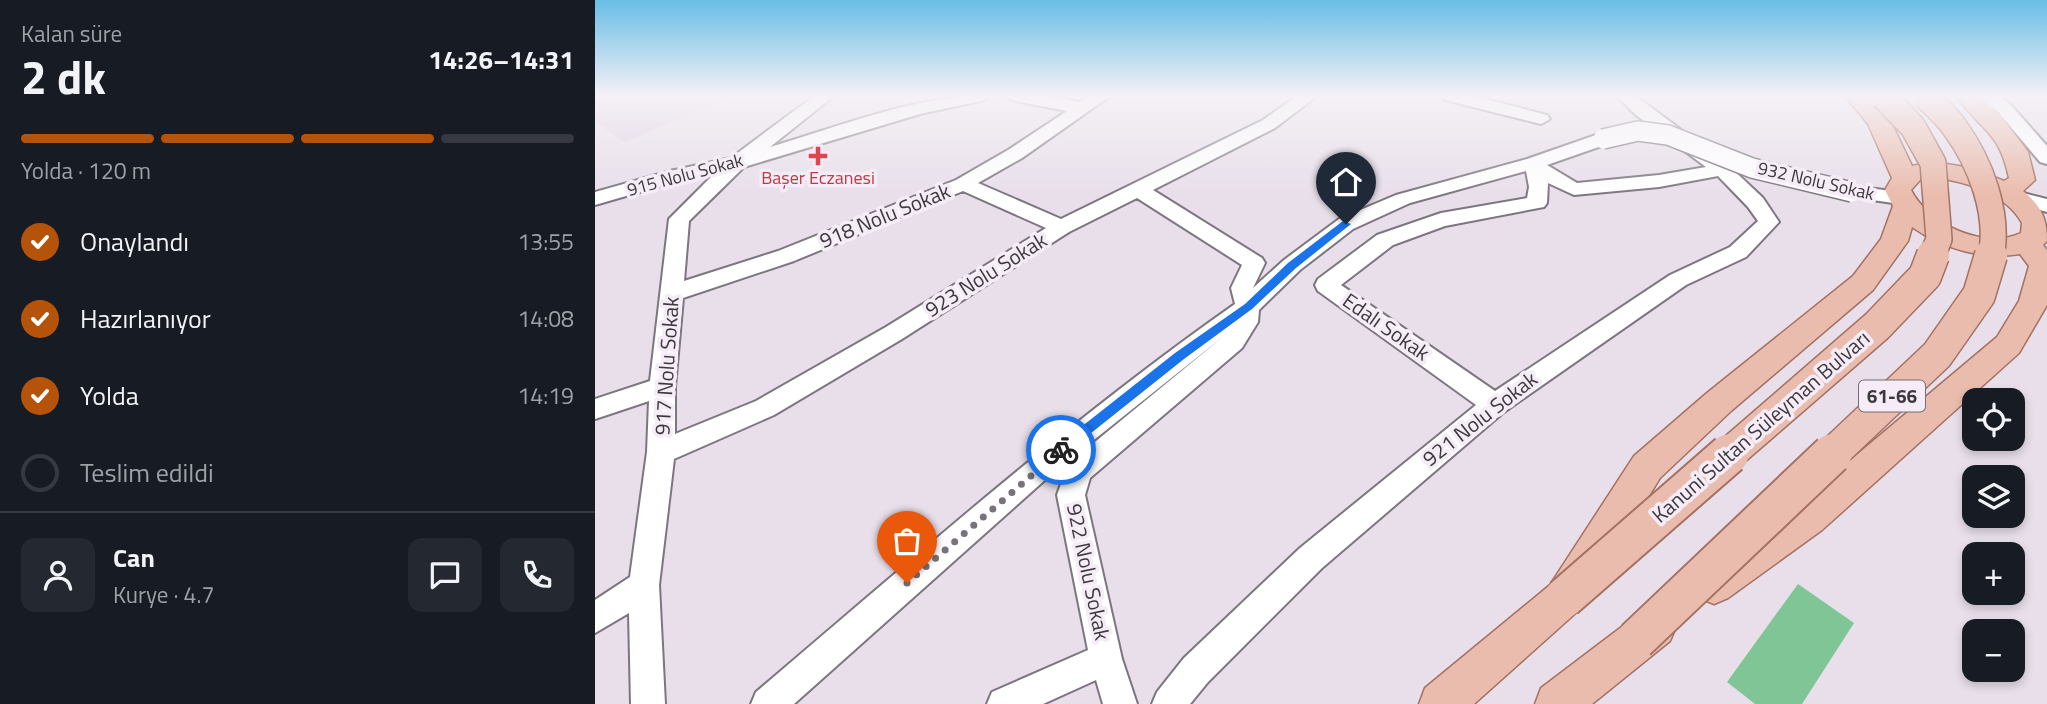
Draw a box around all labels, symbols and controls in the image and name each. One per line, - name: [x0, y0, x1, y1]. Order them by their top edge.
- text: Kalan süre: [21, 16, 122, 51]
- text: 14:26–14:31: [428, 40, 574, 79]
- text: 2 dk: [21, 42, 106, 112]
- street label: 915 Nolu Sokak: [624, 146, 746, 203]
- marker: Başer Eczanesi: [810, 148, 826, 164]
- pin: [1316, 152, 1376, 224]
- text: Yolda · 120 m: [21, 153, 151, 188]
- street label: 932 Nolu Sokak: [1755, 154, 1877, 207]
- icon: home: [1327, 163, 1365, 201]
- place label: Başer Eczanesi: [761, 164, 875, 191]
- street label: 918 Nolu Sokak: [814, 174, 955, 256]
- text: Onaylandı: [80, 222, 189, 261]
- icon: check: [21, 223, 59, 261]
- text: 13:55: [517, 224, 574, 259]
- street label: 923 Nolu Sokak: [918, 224, 1053, 324]
- street label: Edalı Sokak: [1336, 284, 1437, 368]
- street label: 917 Nolu Sokak: [645, 296, 687, 436]
- text: Hazırlanıyor: [80, 299, 211, 338]
- icon: check: [21, 300, 59, 338]
- text: 14:08: [517, 301, 574, 336]
- street label: Kanuni Sultan Süleyman Bulvarı: [1644, 322, 1876, 530]
- street label: 921 Nolu Sokak: [1415, 363, 1544, 474]
- text: Yolda: [80, 376, 139, 415]
- icon: check: [21, 377, 59, 415]
- text: 14:19: [517, 378, 574, 413]
- road number: 61-66: [1859, 380, 1925, 412]
- map controls: [1962, 388, 2025, 682]
- button: locate: [1962, 388, 2025, 451]
- courier: [1026, 415, 1096, 485]
- icon: bike: [1042, 431, 1080, 469]
- text: Teslim edildi: [80, 453, 214, 492]
- button: layers: [1962, 465, 2025, 528]
- street label: 922 Nolu Sokak: [1059, 501, 1119, 643]
- pin: [877, 511, 937, 583]
- icon: bag: [888, 522, 926, 560]
- button: person: [21, 538, 95, 612]
- text: Can: [113, 538, 155, 577]
- button: chat: [408, 538, 482, 612]
- button: phone: [500, 538, 574, 612]
- button: +: [1962, 542, 2025, 605]
- text: Kurye · 4.7: [113, 577, 214, 612]
- button: −: [1962, 619, 2025, 682]

